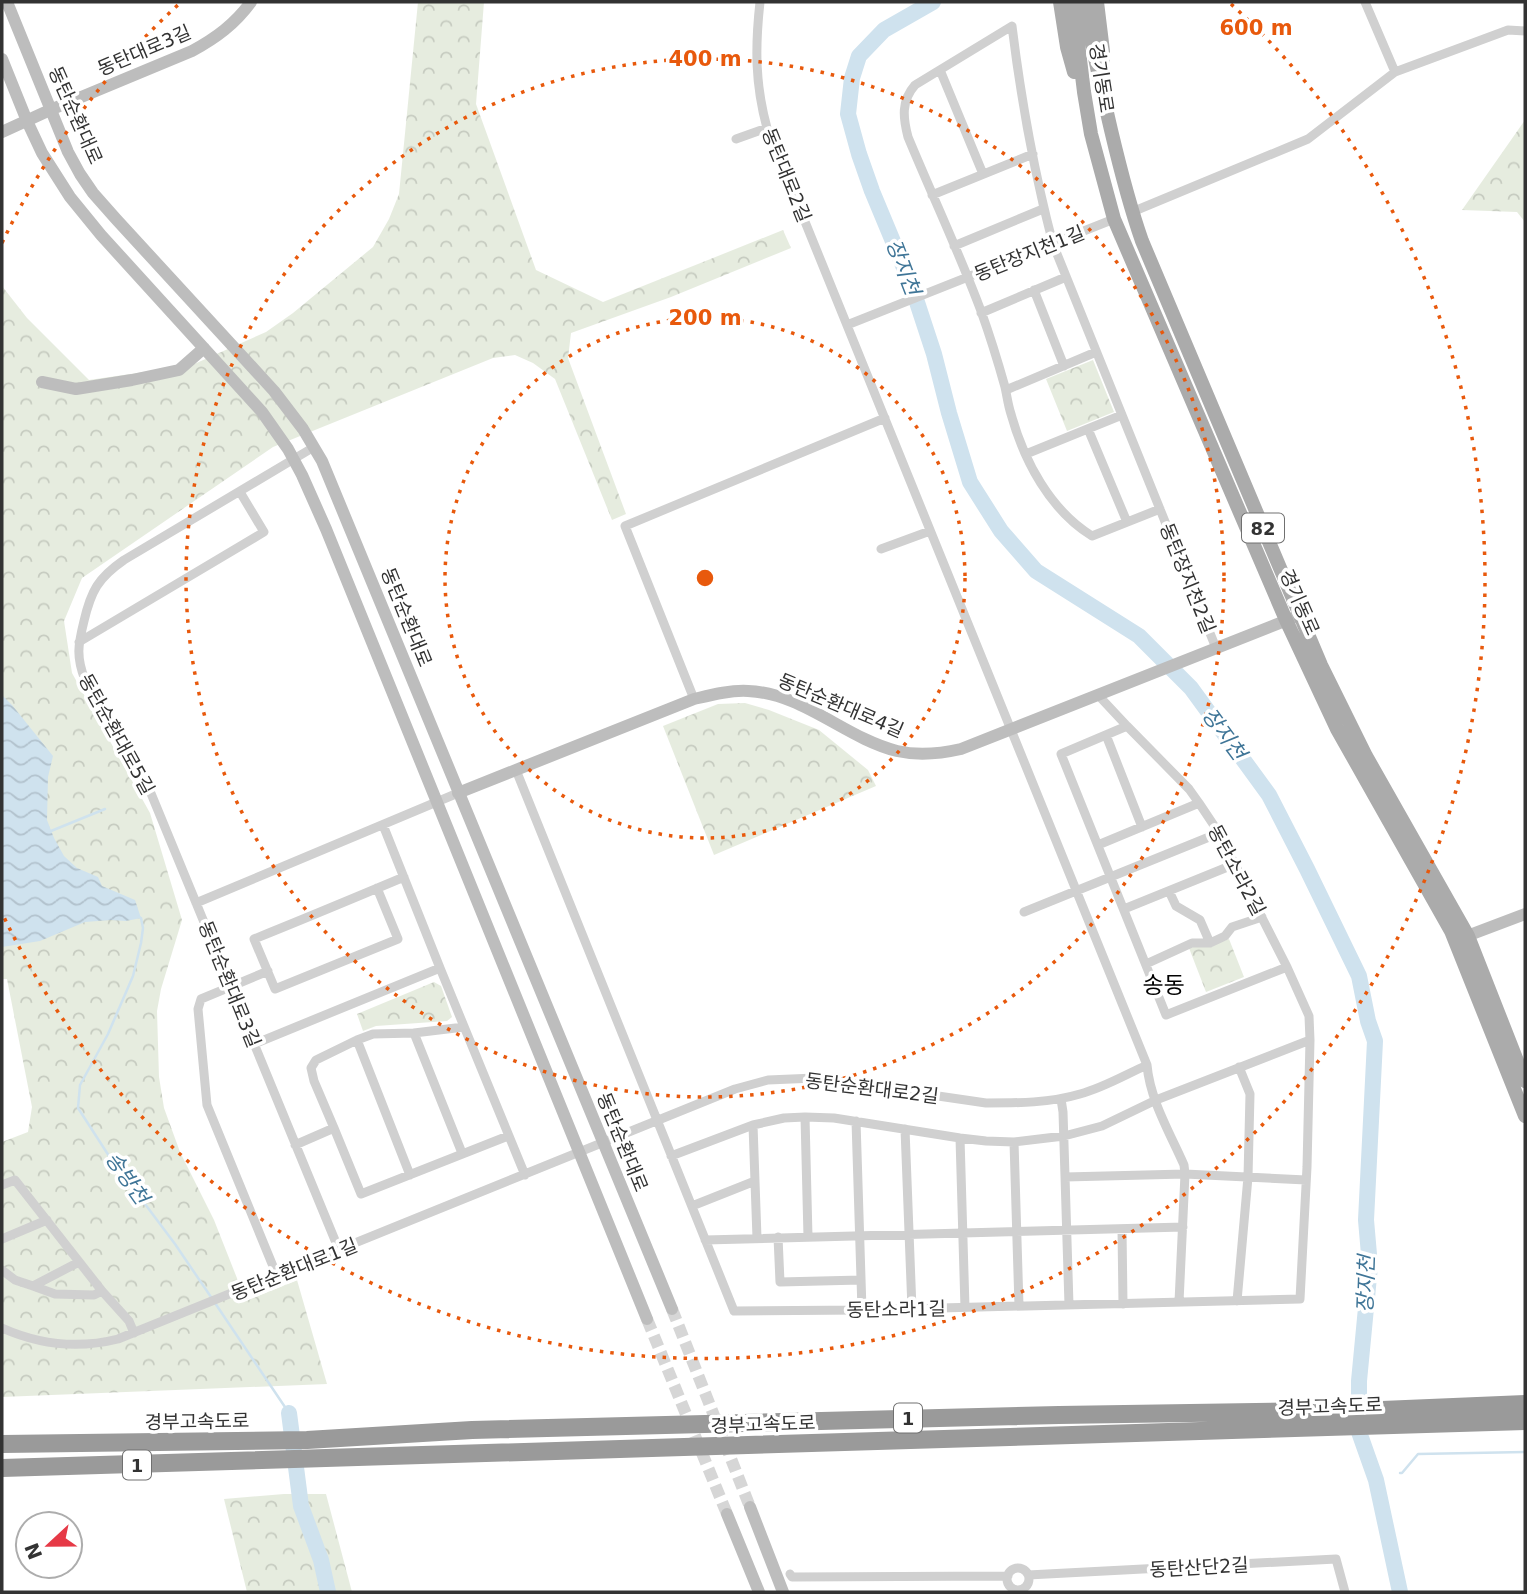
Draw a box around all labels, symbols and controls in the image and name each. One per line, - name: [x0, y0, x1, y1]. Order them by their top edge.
- text: 600 m: [1219, 16, 1293, 40]
- street label: 동탄대로3길: [94, 20, 194, 80]
- street label: 경기동로: [1086, 42, 1118, 114]
- text: 400 m: [668, 47, 742, 71]
- street label: 동탄순환대로: [45, 63, 107, 167]
- street label: 동탄대로2길: [758, 125, 816, 225]
- street label: 동탄장지천1길: [971, 221, 1087, 285]
- water label: 장지천: [881, 236, 926, 301]
- text: 200 m: [668, 306, 742, 330]
- road number: 82: [1242, 514, 1284, 542]
- street label: 동탄장지천2길: [1156, 520, 1220, 636]
- street label: 동탄순환대로: [377, 564, 437, 670]
- centre of rings: [693, 566, 717, 590]
- street label: 경기동로: [1276, 566, 1324, 638]
- street label: 동탄순환대로4길: [775, 669, 907, 741]
- street label: 동탄순환대로5길: [75, 670, 159, 798]
- water label: 장지천: [1197, 703, 1252, 767]
- street label: 동탄소라2길: [1204, 821, 1270, 919]
- street label: 동탄순환대로3길: [195, 918, 265, 1050]
- district label: 송동: [1143, 972, 1185, 998]
- street label: 동탄순환대로2길: [804, 1069, 940, 1107]
- street label: 동탄순환대로: [593, 1089, 653, 1195]
- water label: 송방천: [101, 1147, 155, 1211]
- street label: 동탄순환대로1길: [228, 1234, 360, 1304]
- water label: 장지천: [1353, 1252, 1379, 1313]
- street label: 동탄소라1길: [846, 1297, 946, 1321]
- street label: 경부고속도로: [1277, 1393, 1383, 1419]
- road number: 1: [894, 1404, 922, 1433]
- street label: 경부고속도로: [144, 1409, 250, 1433]
- street label: 경부고속도로: [710, 1411, 816, 1437]
- road number: 1: [123, 1450, 151, 1480]
- north arrow: [14, 1510, 84, 1580]
- text: N: [20, 1540, 46, 1563]
- street label: 동탄산단2길: [1149, 1553, 1249, 1581]

